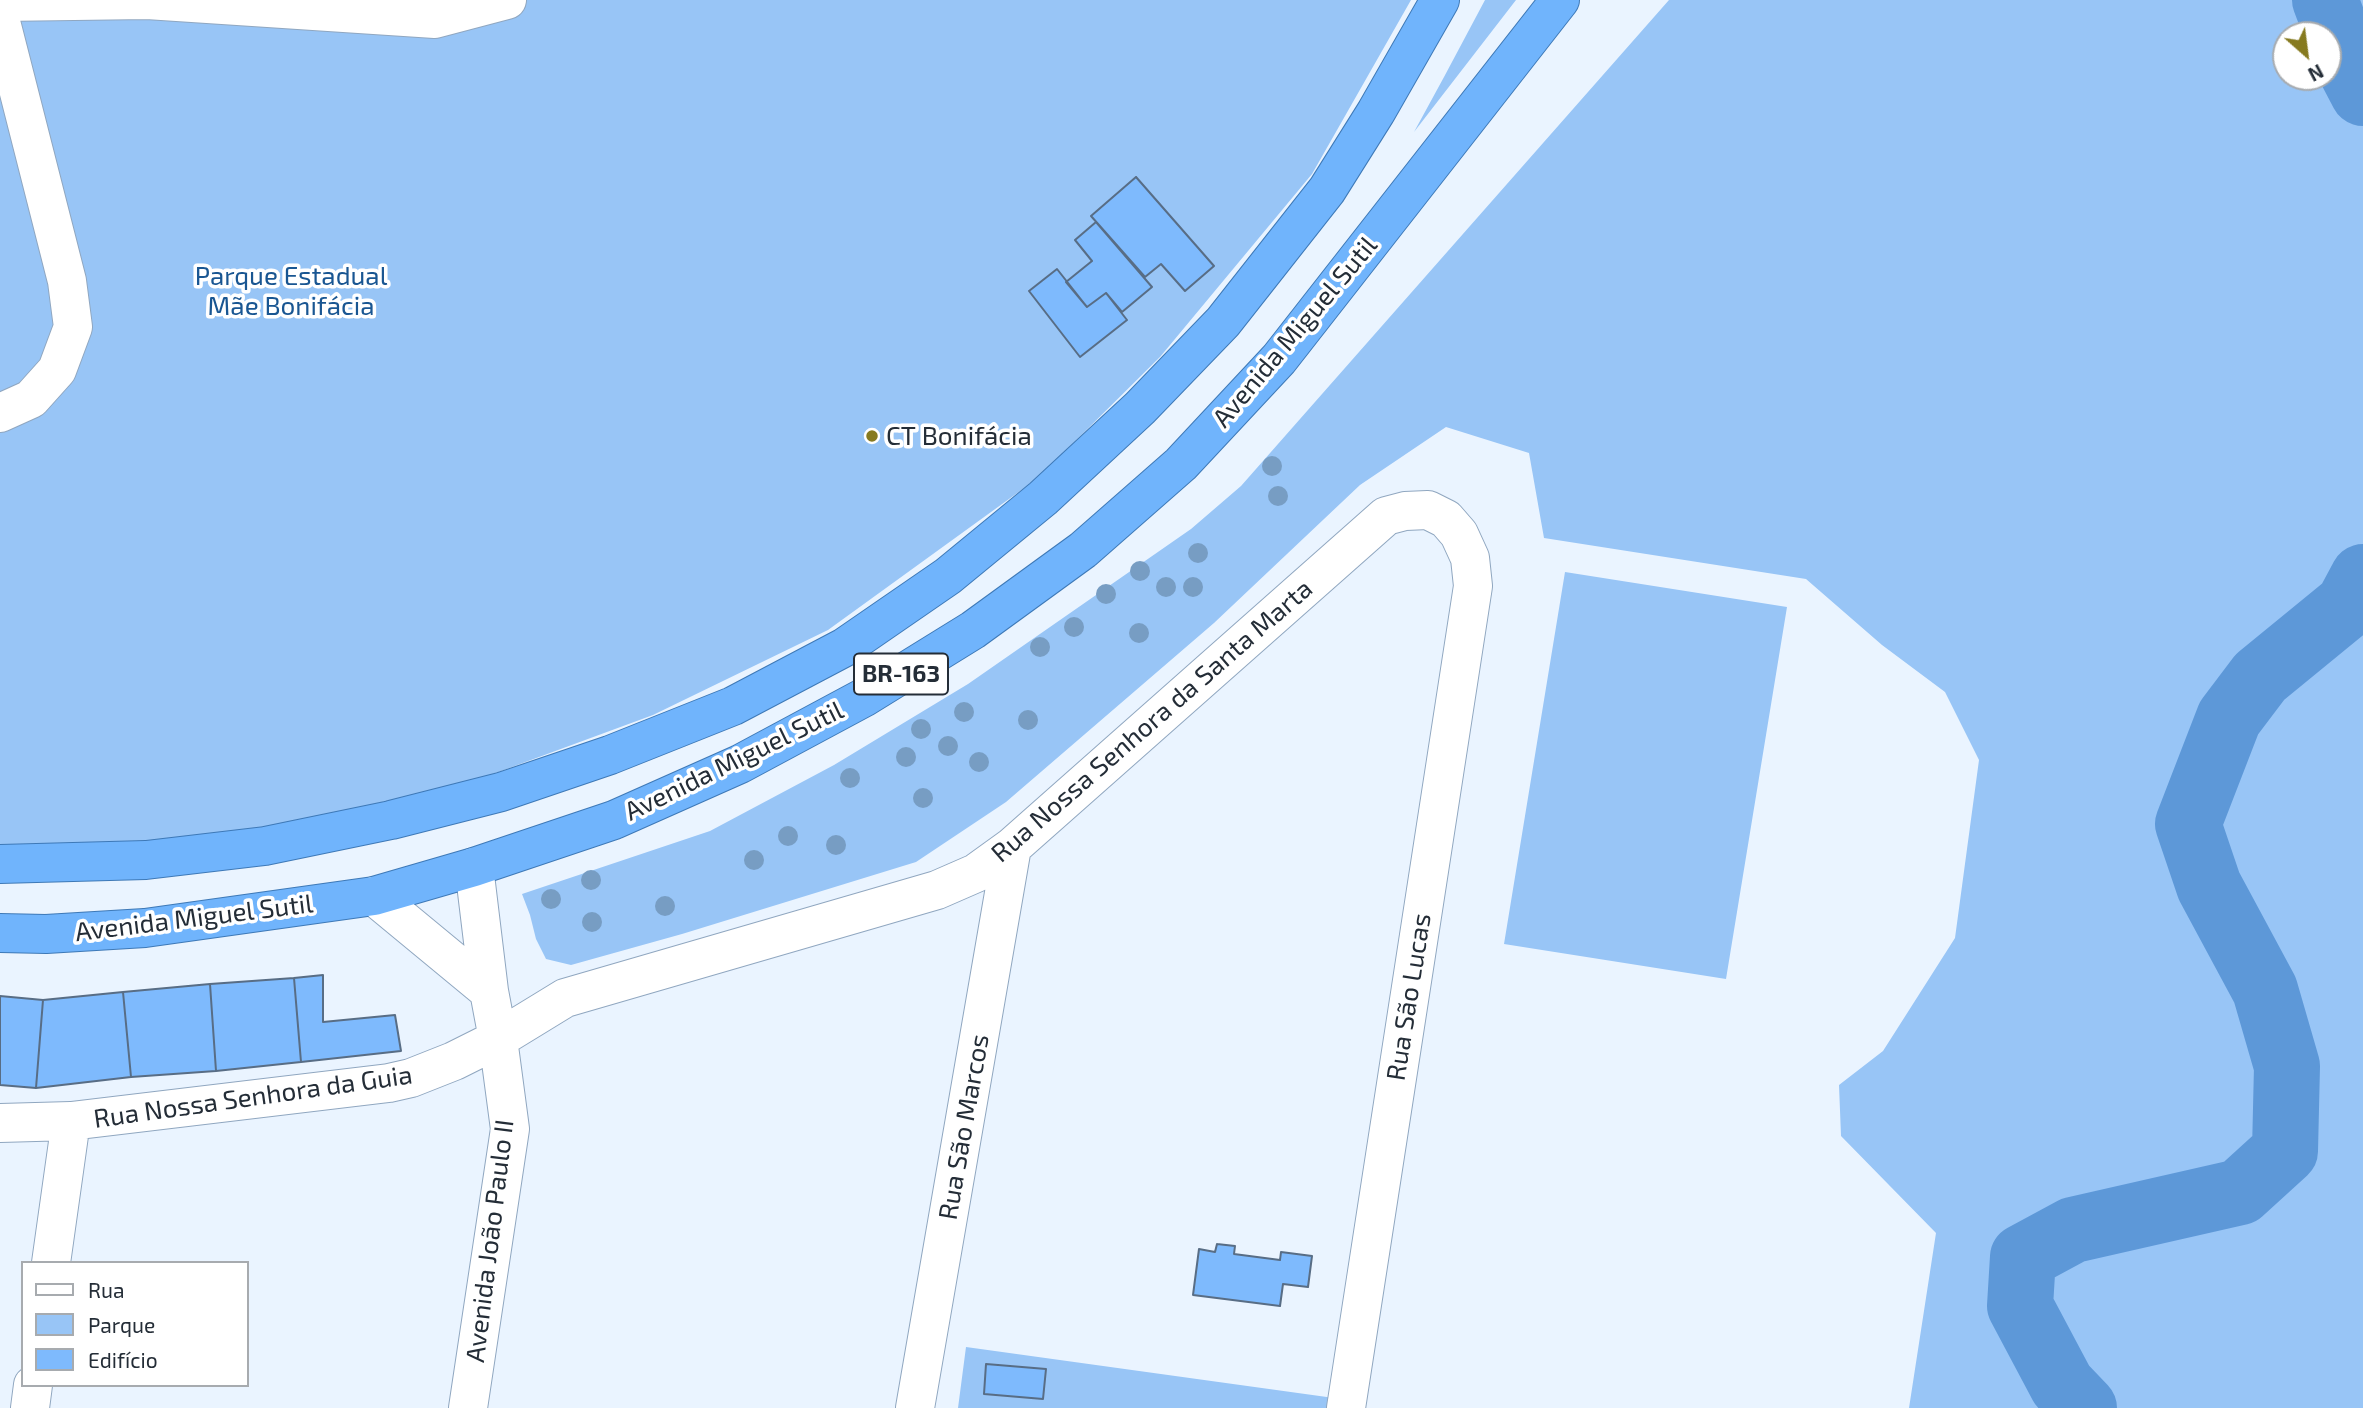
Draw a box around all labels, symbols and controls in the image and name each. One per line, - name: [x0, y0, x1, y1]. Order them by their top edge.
- north arrow: [2272, 21, 2342, 91]
- text: N: [2305, 60, 2328, 87]
- street label: Avenida Miguel Sutil: [1206, 230, 1384, 434]
- park label: Parque Estadual Mãe Bonifácia: [195, 260, 387, 322]
- place label: CT Bonifácia: [886, 420, 1032, 452]
- marker: CT Bonifácia: [864, 428, 880, 444]
- street label: Rua Nossa Senhora da Santa Marta: [985, 573, 1319, 869]
- road number: BR-163: [854, 654, 948, 694]
- street label: Avenida Miguel Sutil: [620, 695, 848, 827]
- street label: Avenida Miguel Sutil: [73, 888, 315, 948]
- street label: Rua São Lucas: [1380, 911, 1438, 1083]
- street label: Rua São Marcos: [932, 1032, 996, 1222]
- street label: Rua Nossa Senhora da Guia: [92, 1059, 414, 1135]
- street label: Avenida João Paulo II: [460, 1118, 520, 1364]
- legend: [21, 1261, 248, 1387]
- text: Rua: [88, 1277, 124, 1302]
- text: Parque: [88, 1312, 155, 1337]
- text: Edifício: [88, 1347, 158, 1372]

